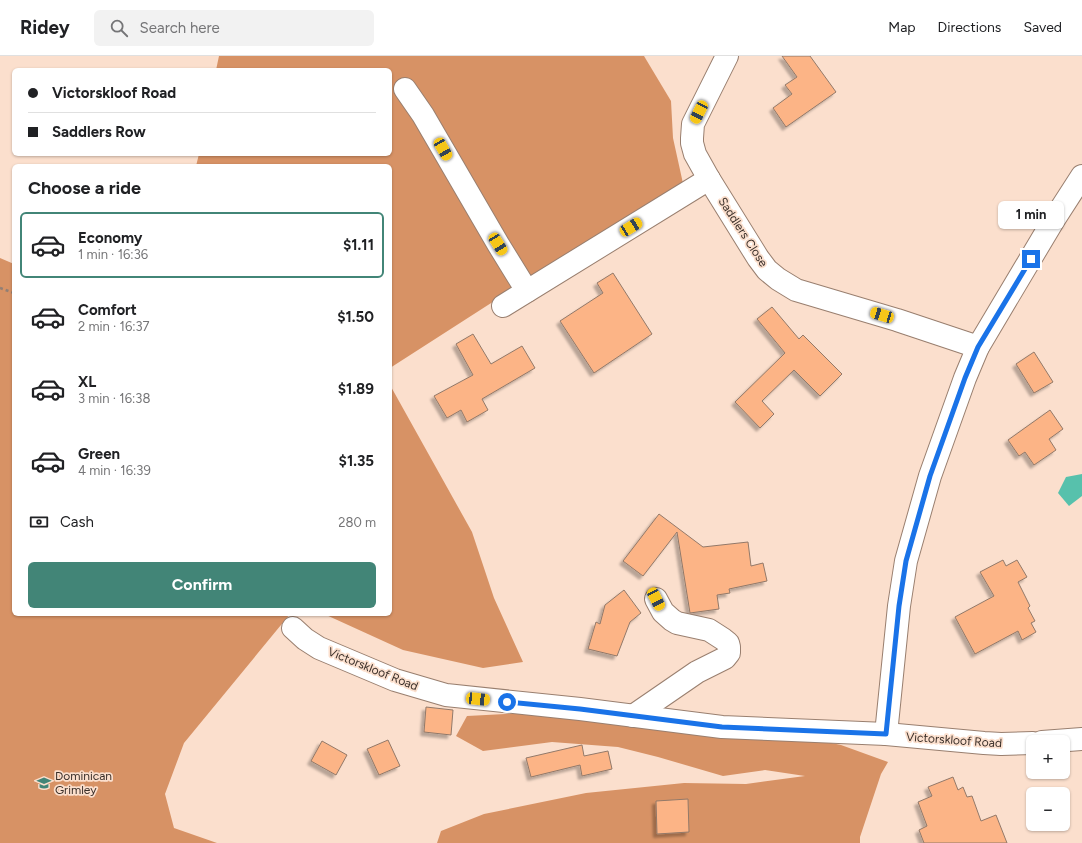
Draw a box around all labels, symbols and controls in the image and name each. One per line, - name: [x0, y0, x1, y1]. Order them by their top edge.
- search box: [94, 10, 374, 46]
- text: Ridey: [20, 16, 70, 39]
- icon: search: [108, 17, 130, 39]
- text: Search here: [140, 19, 220, 37]
- text: Map: [888, 19, 916, 36]
- text: Directions: [938, 19, 1001, 36]
- text: Saved: [1023, 19, 1062, 36]
- text: Victorskloof Road: [52, 84, 176, 102]
- car: [688, 99, 710, 125]
- text: Saddlers Row: [52, 123, 146, 141]
- car: [432, 136, 454, 162]
- text: Choose a ride: [28, 177, 141, 199]
- street label: Saddlers Close: [715, 195, 771, 270]
- callout: 1 min: [998, 201, 1064, 229]
- text: 1 min: [1016, 207, 1046, 222]
- car: [618, 216, 644, 238]
- icon: car: [30, 227, 66, 263]
- text: Economy: [78, 229, 143, 247]
- car: [487, 231, 509, 257]
- text: $1.11: [343, 236, 374, 254]
- text: 1 min · 16:36: [78, 247, 148, 262]
- route end: [1022, 250, 1040, 268]
- icon: car: [30, 299, 66, 335]
- text: Comfort: [78, 301, 137, 319]
- car: [869, 306, 895, 324]
- text: $1.50: [337, 308, 374, 326]
- text: 2 min · 16:37: [78, 319, 150, 334]
- icon: car: [30, 371, 66, 407]
- text: XL: [78, 373, 96, 391]
- text: $1.89: [338, 380, 374, 398]
- text: 3 min · 16:38: [78, 391, 150, 406]
- icon: car: [30, 443, 66, 479]
- text: Green: [78, 445, 120, 463]
- text: $1.35: [339, 452, 374, 470]
- text: 4 min · 16:39: [78, 463, 151, 478]
- icon: cash: [28, 511, 50, 533]
- text: Cash: [60, 513, 94, 531]
- text: 280 m: [338, 515, 376, 530]
- button: Confirm: [28, 562, 376, 608]
- car: [645, 586, 667, 612]
- street label: Victorskloof Road: [326, 645, 420, 693]
- car: [465, 692, 491, 706]
- route start: [498, 693, 516, 711]
- street label: Victorskloof Road: [906, 730, 1002, 750]
- map controls: [1026, 735, 1070, 831]
- button: +: [1026, 735, 1070, 779]
- place label: Dominican Grimley: [55, 769, 112, 797]
- school or university icon: Dominican Grimley: [36, 775, 52, 791]
- button: −: [1026, 787, 1070, 831]

